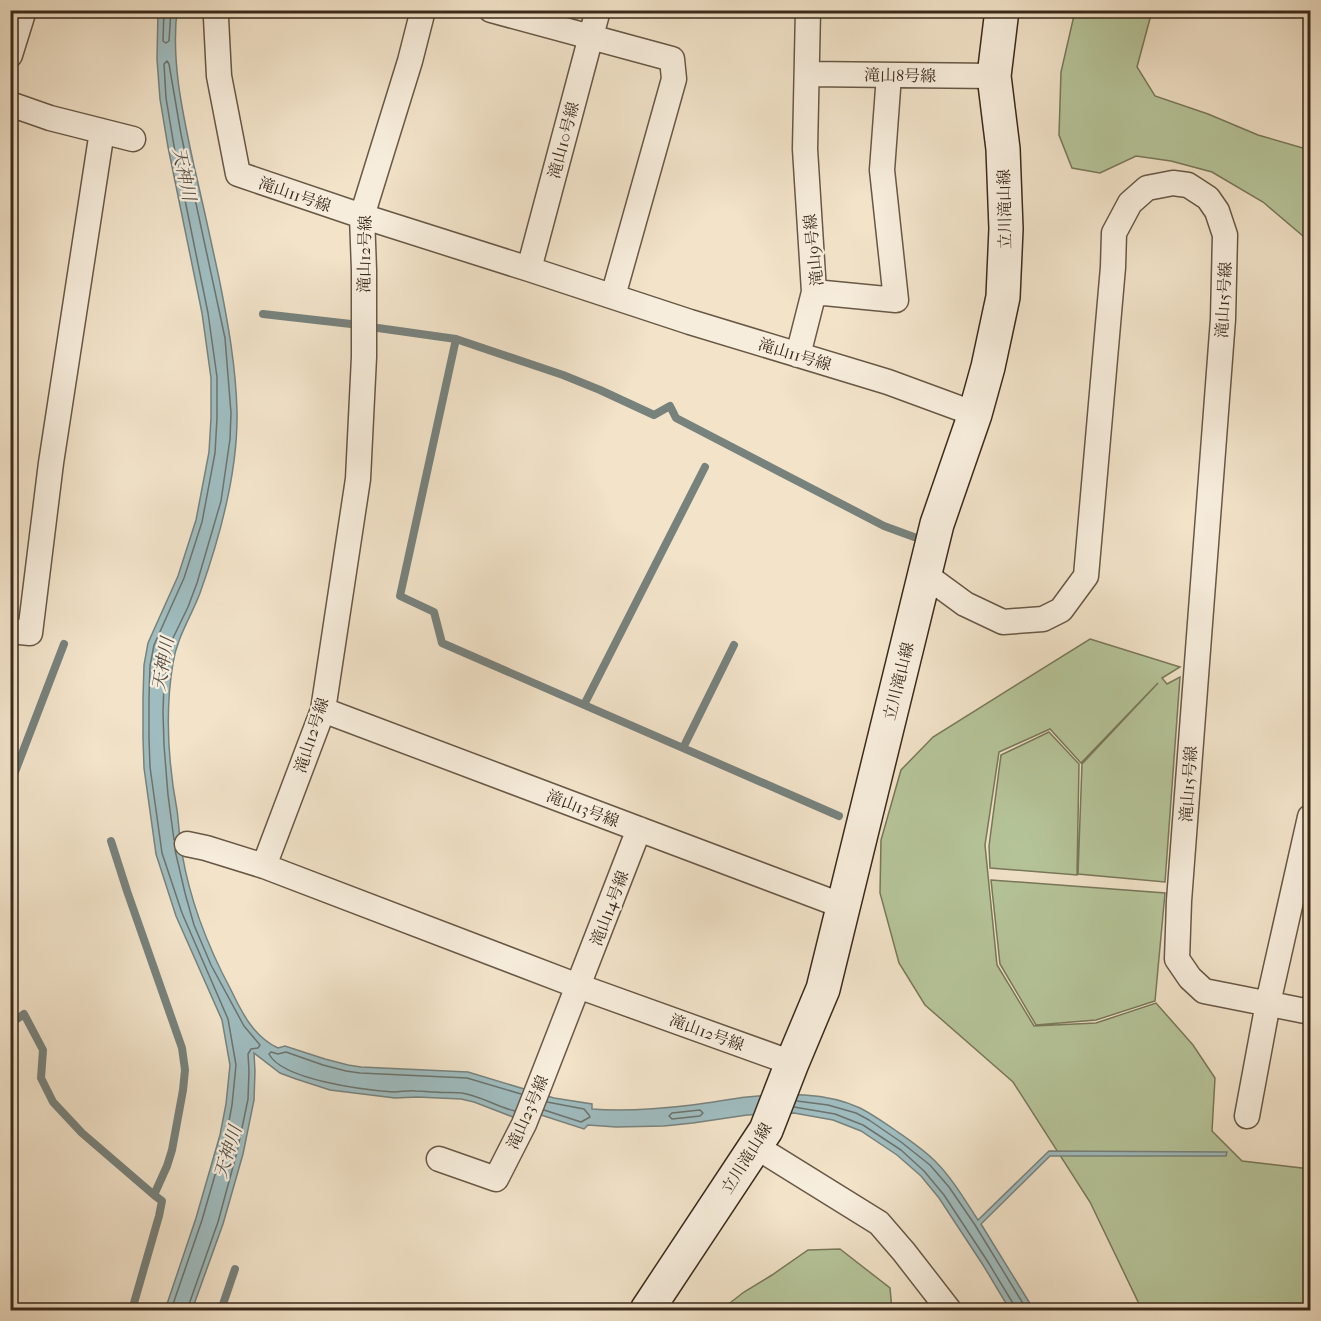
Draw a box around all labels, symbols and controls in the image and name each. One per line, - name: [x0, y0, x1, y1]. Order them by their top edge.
- street label: 滝山8号線: [864, 65, 936, 86]
- street label: 滝山10号線: [544, 100, 583, 180]
- water label: 天神川: [168, 146, 200, 205]
- street label: 立川滝山線: [994, 169, 1015, 249]
- street label: 滝山11号線: [256, 173, 334, 216]
- street label: 滝山9号線: [800, 213, 827, 287]
- street label: 滝山12号線: [354, 215, 375, 293]
- street label: 滝山15号線: [1212, 261, 1235, 339]
- street label: 滝山11号線: [756, 334, 834, 375]
- water label: 天神川: [148, 634, 179, 692]
- street label: 立川滝山線: [880, 640, 917, 722]
- street label: 滝山12号線: [290, 695, 333, 775]
- street label: 滝山15号線: [1176, 745, 1201, 823]
- street label: 滝山13号線: [544, 786, 622, 831]
- street label: 滝山14号線: [586, 868, 633, 949]
- street label: 滝山12号線: [667, 1010, 747, 1055]
- street label: 滝山23号線: [503, 1072, 552, 1152]
- street label: 立川滝山線: [717, 1119, 776, 1197]
- water label: 天神川: [211, 1121, 247, 1181]

